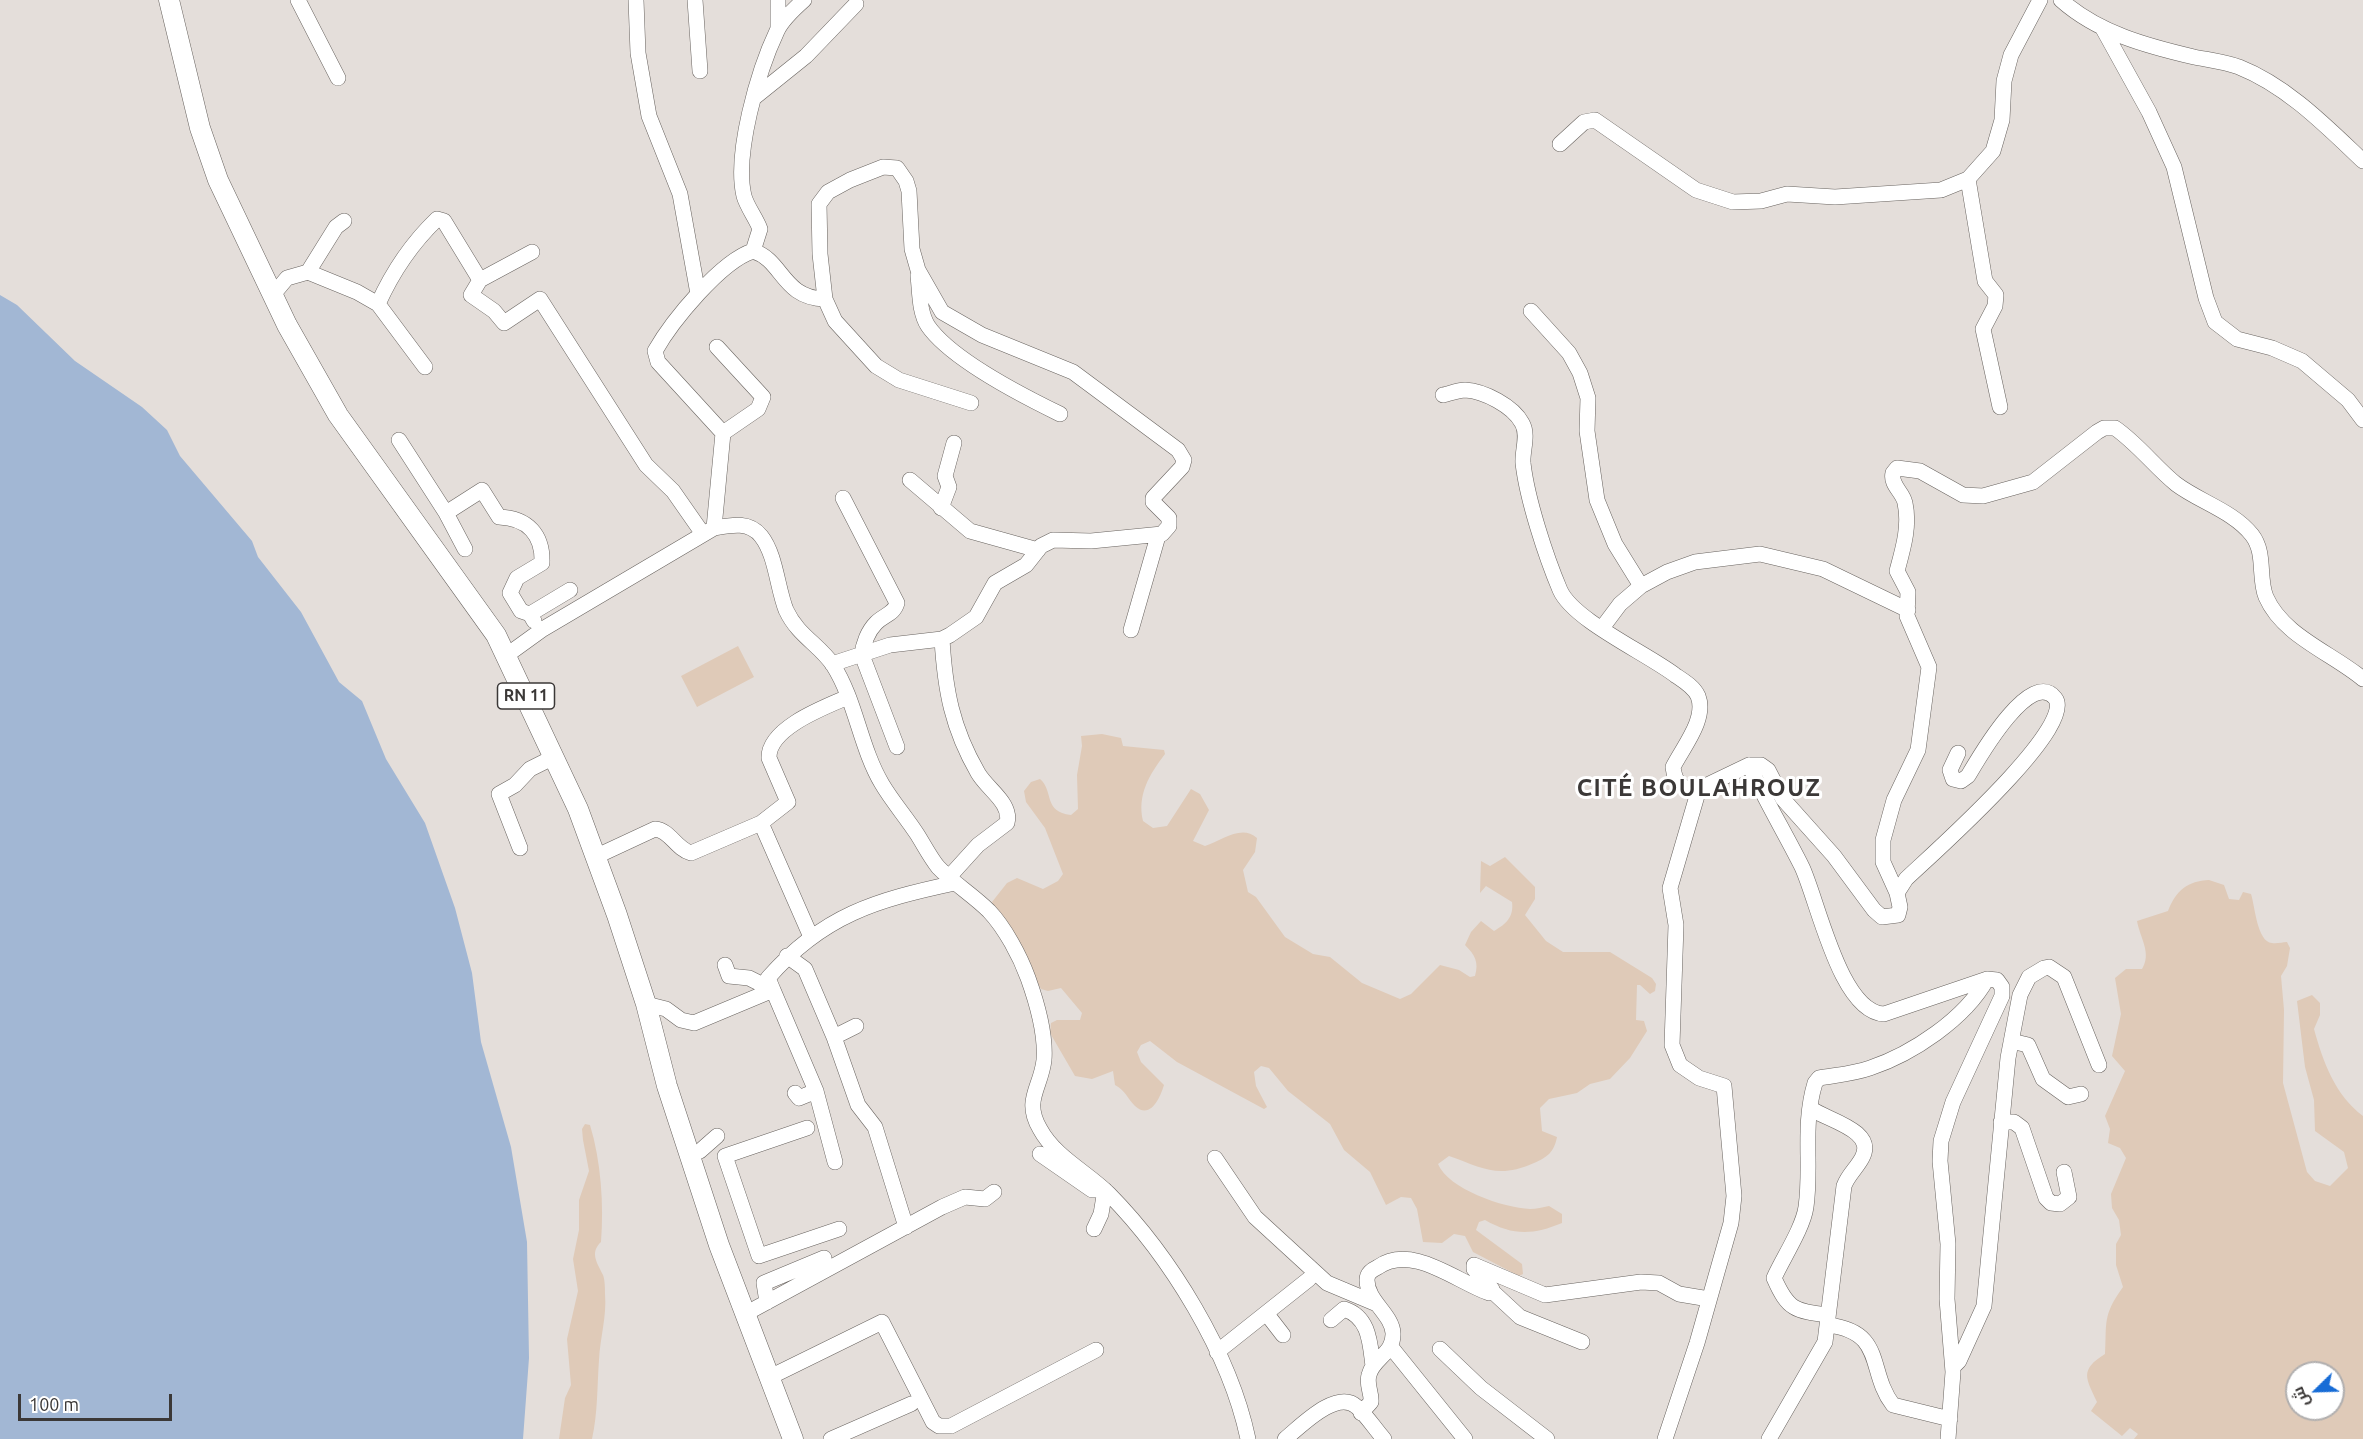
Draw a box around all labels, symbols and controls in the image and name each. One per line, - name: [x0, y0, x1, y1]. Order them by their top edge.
- road number: RN 11: [498, 683, 554, 709]
- district label: CITÉ BOULAHROUZ: [1577, 774, 1821, 802]
- north arrow: [2285, 1361, 2345, 1421]
- scale bar: [21, 1382, 176, 1420]
- text: ش: [2288, 1384, 2313, 1410]
- text: 100 m: [29, 1394, 79, 1414]

